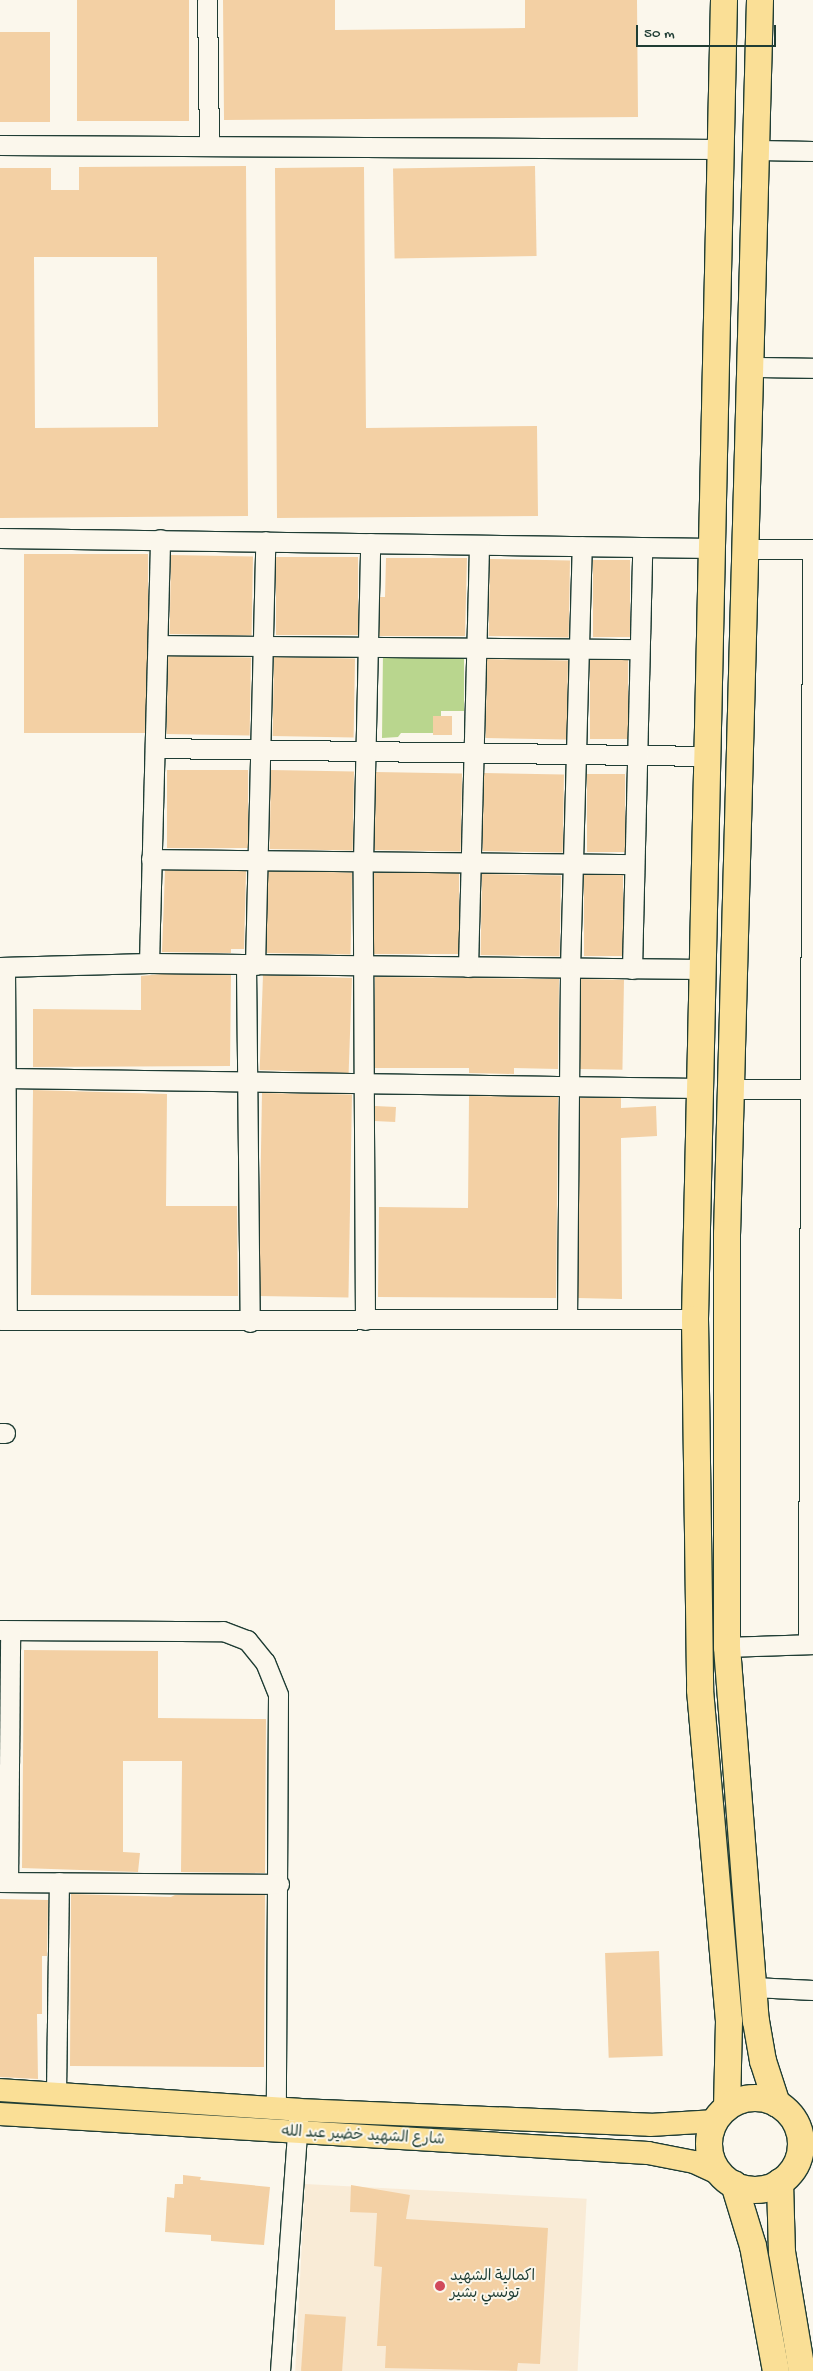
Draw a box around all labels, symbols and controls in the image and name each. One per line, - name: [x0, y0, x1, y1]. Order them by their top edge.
- scale bar: [638, 15, 778, 47]
- text: 50 m: [644, 25, 675, 43]
- street label: شارع الشهيد خضير عبد الله: [281, 2124, 445, 2150]
- place label: اكمالية الشهيد تونسي بشير: [450, 2268, 535, 2303]
- marker: اكمالية الشهيد تونسي بشير: [434, 2280, 446, 2292]

